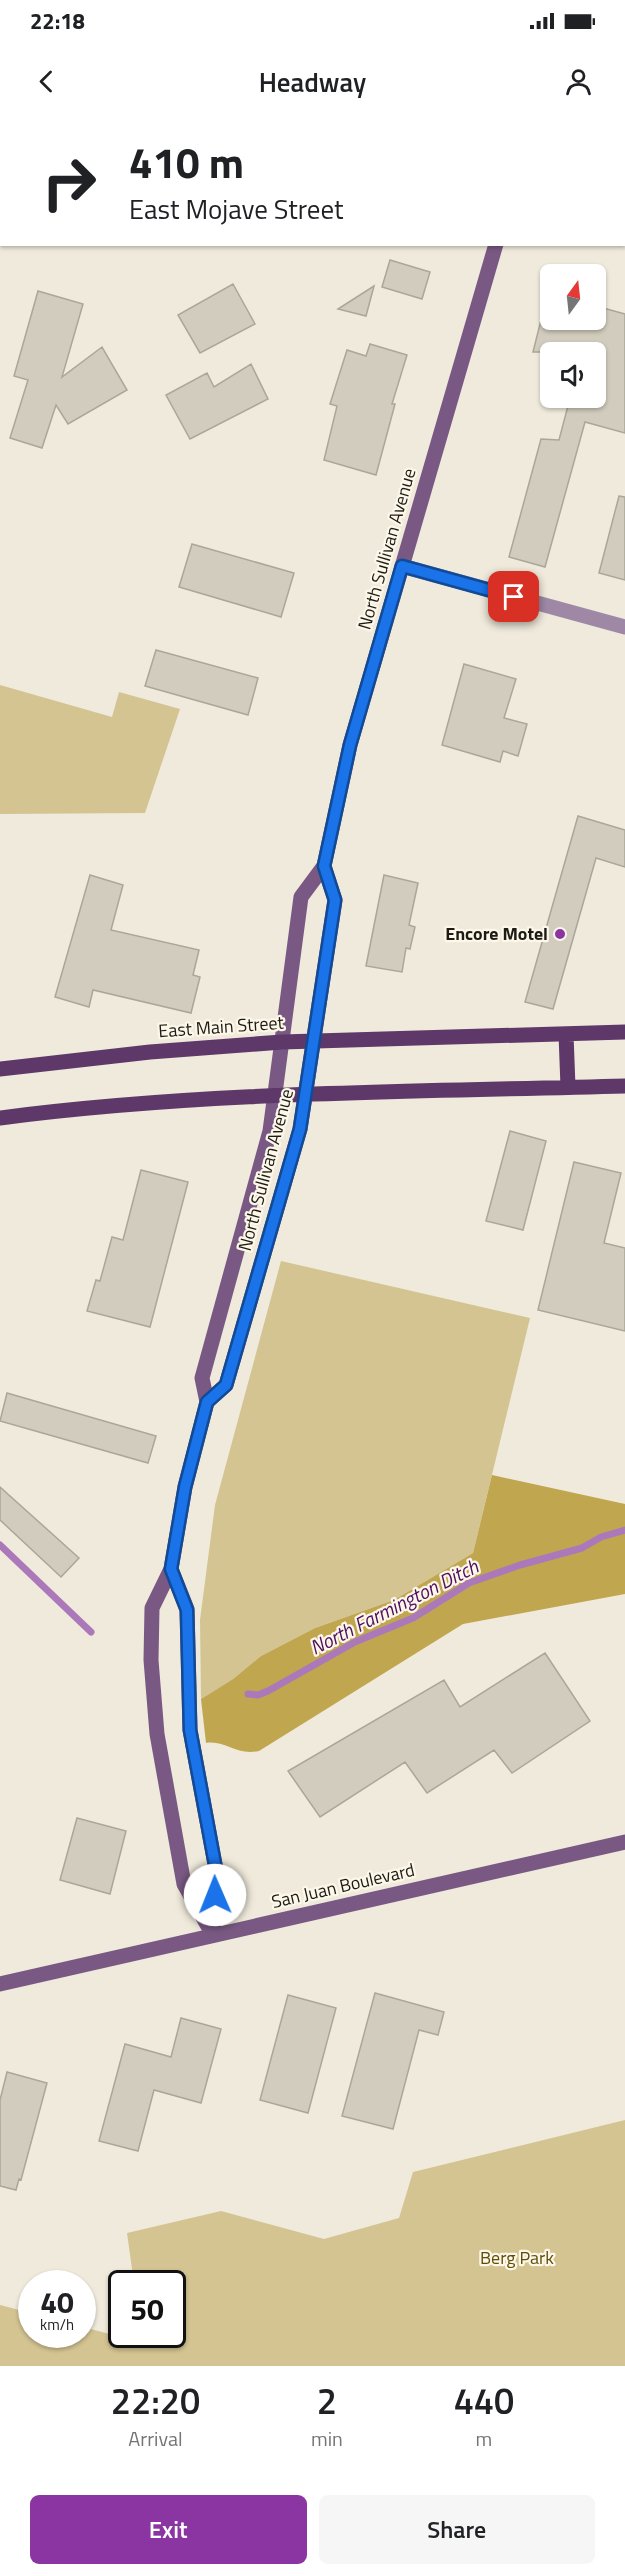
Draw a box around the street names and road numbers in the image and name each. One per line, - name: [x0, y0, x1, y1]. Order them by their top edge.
- street label: North Sullivan Avenue: [351, 465, 422, 633]
- street label: East Main Street: [157, 1009, 285, 1044]
- street label: North Sullivan Avenue: [231, 1086, 300, 1254]
- street label: San Juan Boulevard: [269, 1856, 417, 1915]

